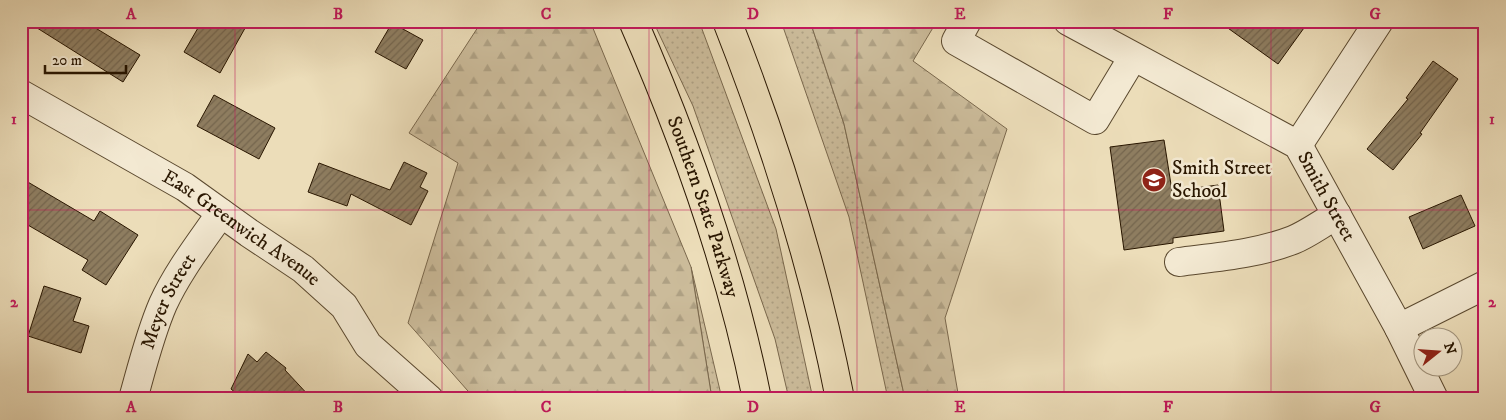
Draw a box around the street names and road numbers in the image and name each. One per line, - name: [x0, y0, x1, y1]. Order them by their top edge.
- street label: Southern State Parkway: [661, 113, 745, 301]
- street label: Smith Street: [1291, 147, 1361, 246]
- street label: East Greenwich Avenue: [158, 164, 326, 291]
- street label: Meyer Street: [135, 249, 201, 352]

